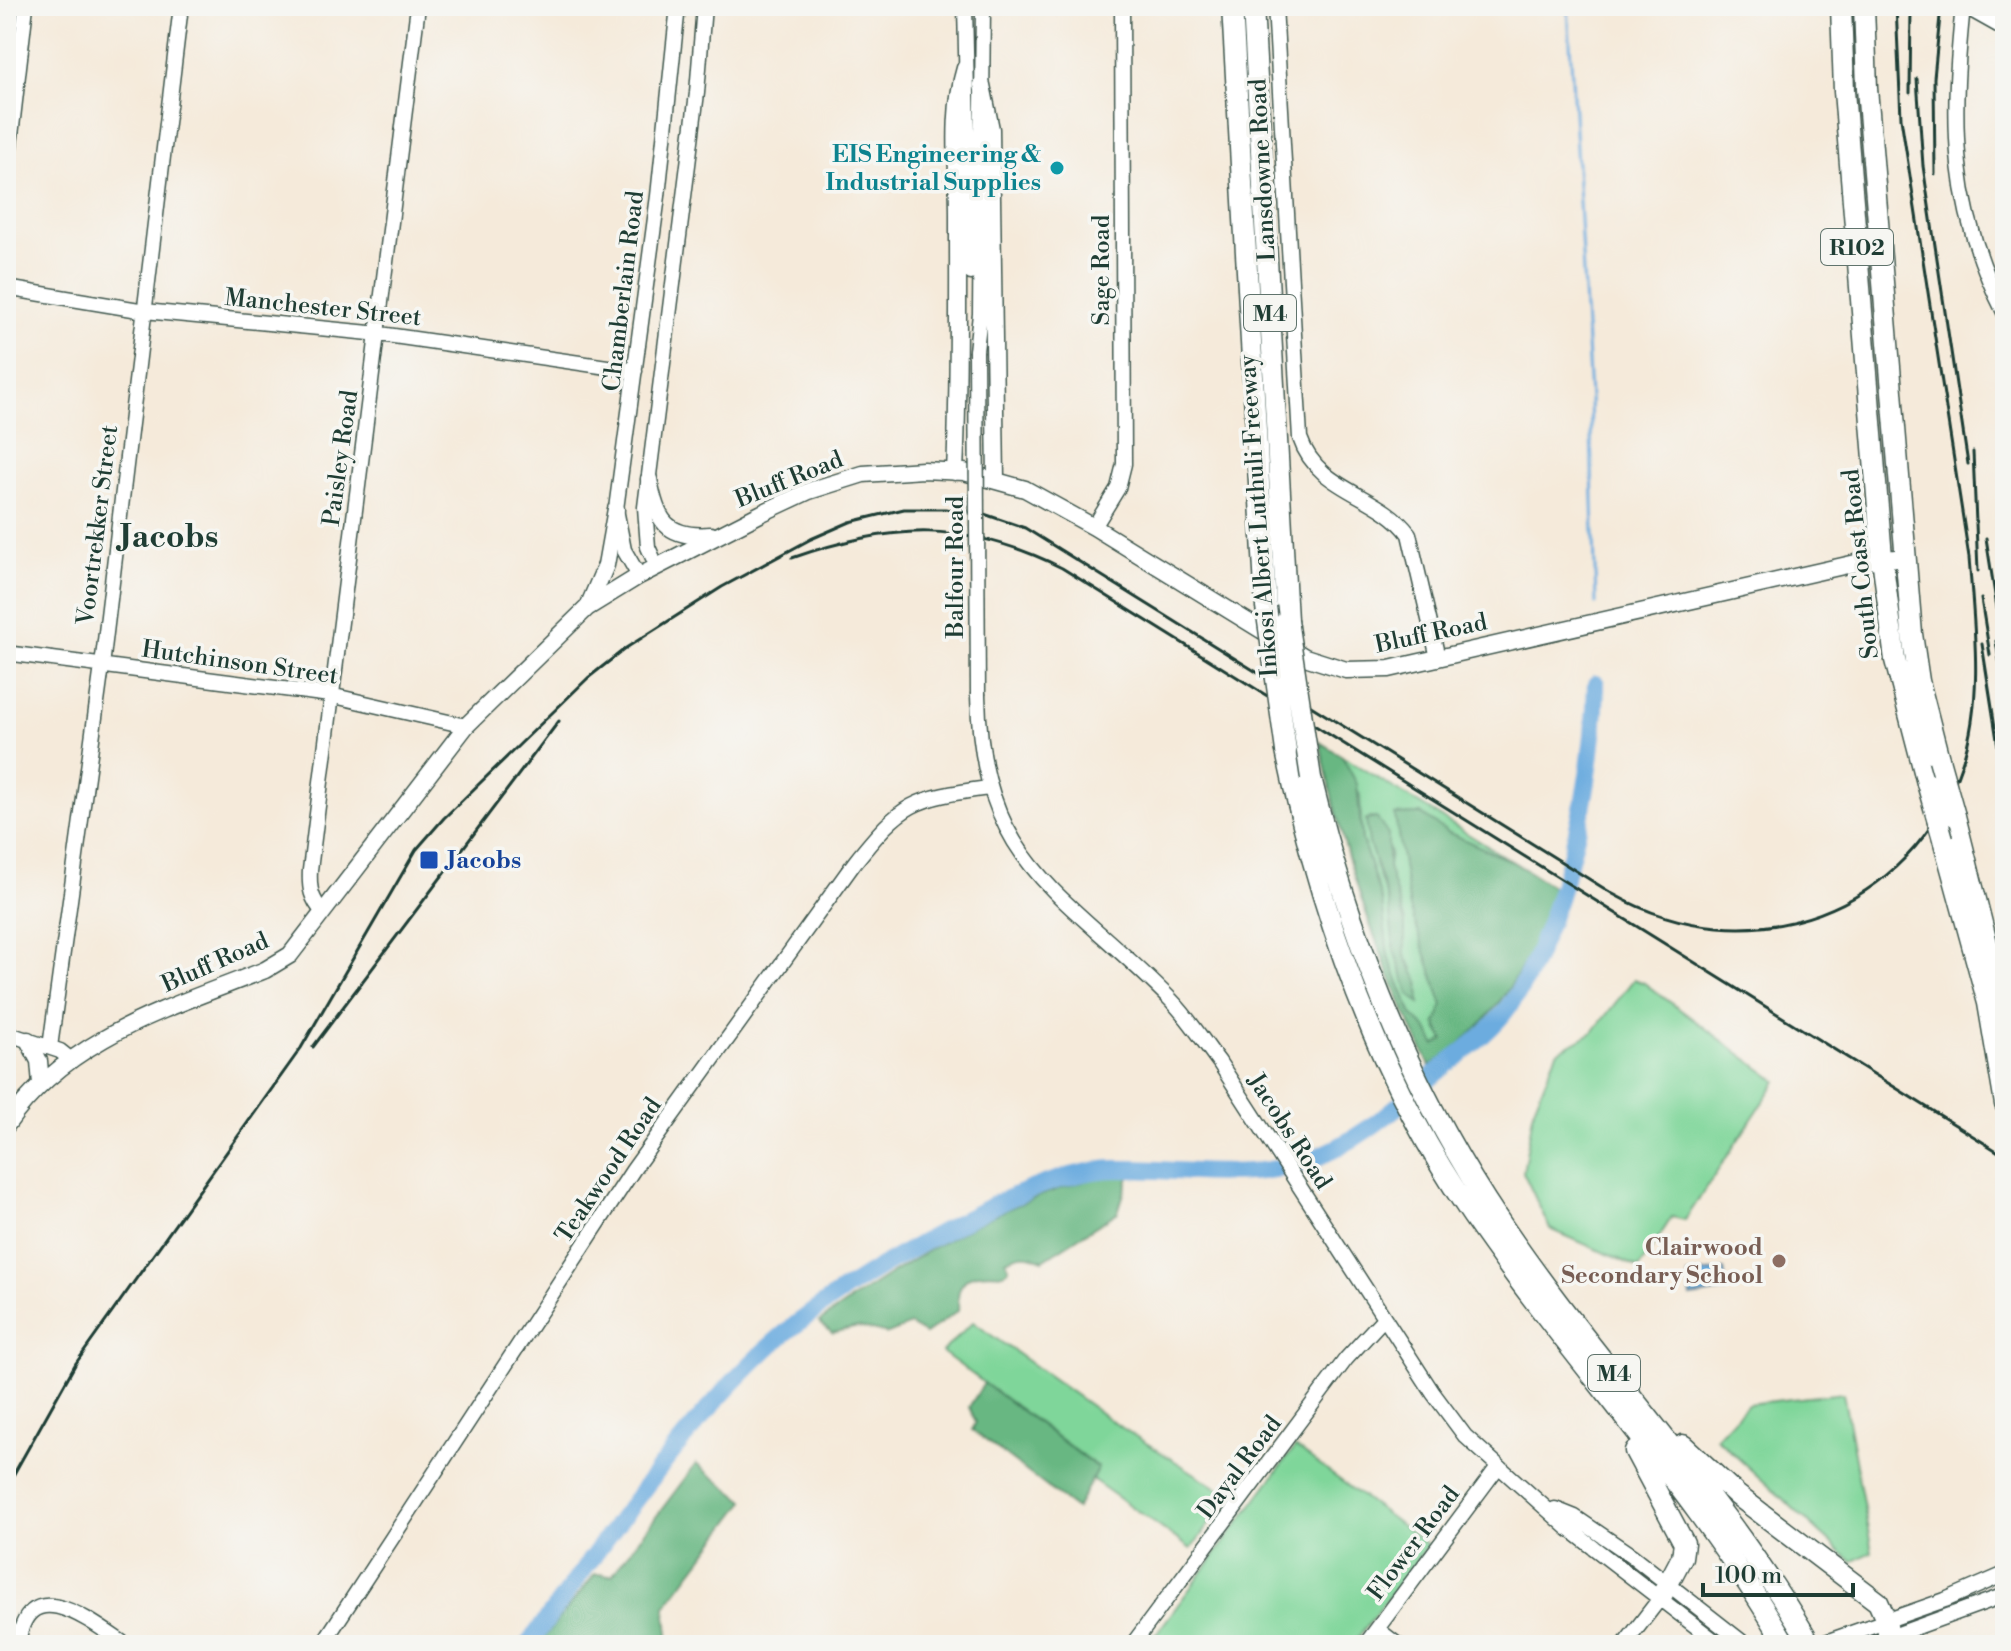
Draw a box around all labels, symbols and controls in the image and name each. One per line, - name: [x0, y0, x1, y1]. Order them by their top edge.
- street label: Lansdowne Road: [1243, 77, 1283, 262]
- place label: EIS Engineering & Industrial Supplies: [826, 140, 1041, 198]
- marker: EIS Engineering & Industrial Supplies: [1048, 159, 1066, 177]
- street label: Chamberlain Road: [597, 189, 651, 393]
- street label: Sage Road: [1087, 214, 1117, 325]
- road number: R102: [1821, 229, 1893, 265]
- street label: Manchester Street: [223, 283, 423, 333]
- road number: M4: [1244, 295, 1296, 331]
- street label: Inkosi Albert Luthuli Freeway: [1233, 354, 1285, 678]
- street label: Paisley Road: [317, 388, 365, 528]
- street label: Voortrekker Street: [71, 423, 125, 628]
- street label: Bluff Road: [730, 445, 848, 516]
- street label: South Coast Road: [1836, 467, 1886, 660]
- street label: Balfour Road: [941, 495, 971, 639]
- district label: Jacobs: [115, 517, 219, 557]
- street label: Bluff Road: [1371, 607, 1490, 661]
- street label: Hutchinson Street: [140, 634, 340, 692]
- place label: Jacobs: [444, 846, 521, 876]
- marker: Jacobs: [418, 849, 440, 871]
- street label: Bluff Road: [156, 926, 274, 1000]
- street label: Jacobs Road: [1240, 1067, 1338, 1196]
- street label: Teakwood Road: [549, 1092, 669, 1249]
- place label: Clairwood Secondary School: [1561, 1233, 1763, 1291]
- marker: Clairwood Secondary School: [1770, 1252, 1788, 1270]
- road number: M4: [1588, 1355, 1640, 1391]
- street label: Dayal Road: [1191, 1410, 1289, 1525]
- street label: Flower Road: [1361, 1480, 1467, 1607]
- scale bar: [1703, 1547, 1853, 1597]
- text: 100 m: [1715, 1561, 1782, 1591]

